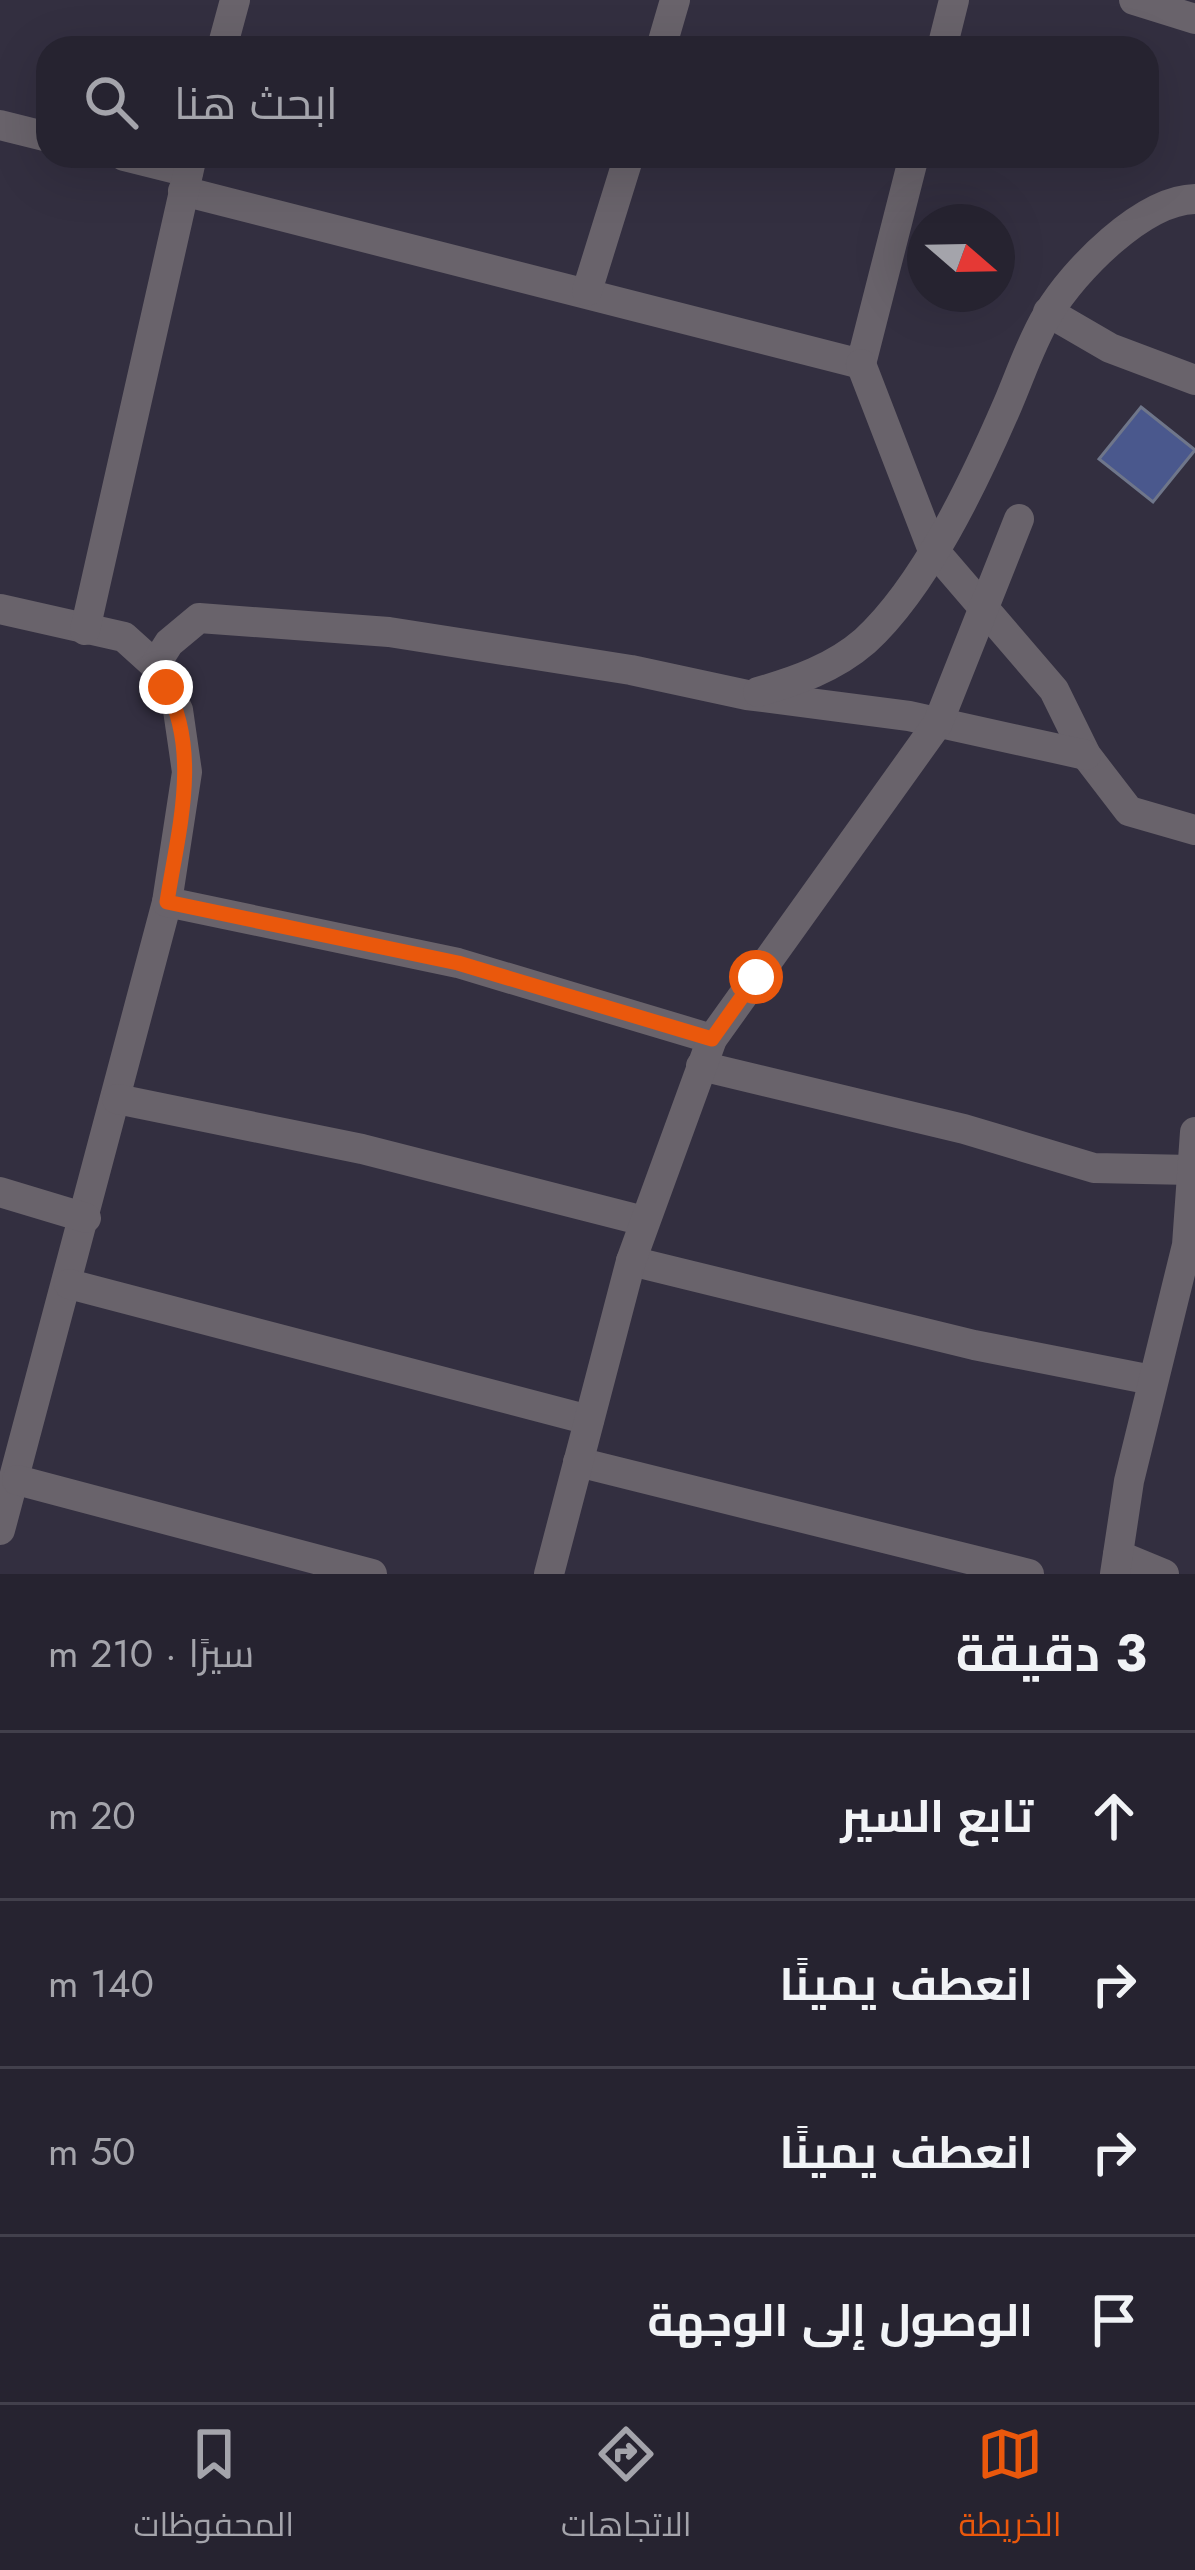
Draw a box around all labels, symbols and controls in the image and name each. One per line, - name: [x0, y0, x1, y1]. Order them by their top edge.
- search box: [36, 36, 1159, 168]
- icon: search: [78, 69, 144, 135]
- text: ابحث هنا: [174, 71, 338, 136]
- north arrow: [907, 204, 1015, 312]
- route end: [139, 660, 193, 714]
- route start: [729, 950, 783, 1004]
- text: 3 دقيقة: [956, 1616, 1147, 1690]
- text: سيرًا · 210 m: [48, 1625, 254, 1682]
- icon: ahead: [1081, 1783, 1147, 1849]
- text: تابع السير: [841, 1784, 1033, 1849]
- text: 20 m: [48, 1787, 136, 1844]
- icon: right: [1081, 1951, 1147, 2017]
- text: انعطف يمينًا: [780, 1952, 1033, 2017]
- text: 140 m: [48, 1955, 154, 2012]
- icon: right: [1081, 2119, 1147, 2185]
- text: انعطف يمينًا: [780, 2120, 1033, 2185]
- text: 50 m: [48, 2123, 136, 2180]
- icon: arrive: [1081, 2287, 1147, 2353]
- text: الوصول إلى الوجهة: [647, 2288, 1033, 2353]
- tab: المحفوظات: [133, 2421, 294, 2555]
- tab: الاتجاهات: [561, 2421, 692, 2555]
- tab: الخريطة: [959, 2421, 1062, 2555]

